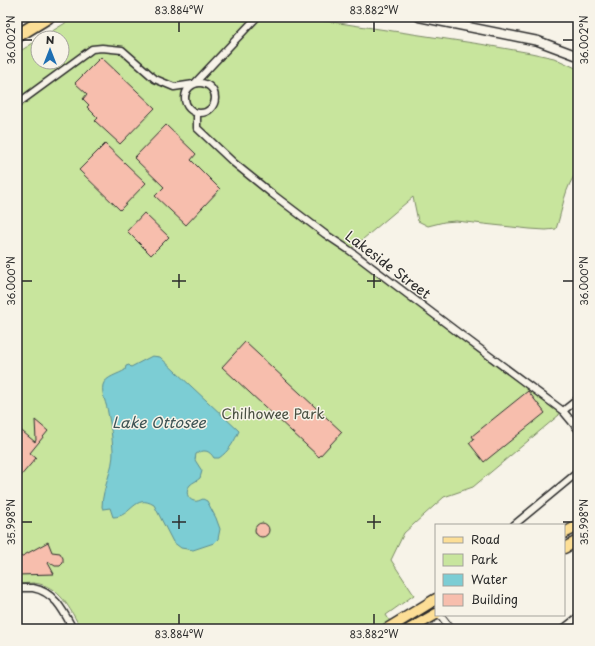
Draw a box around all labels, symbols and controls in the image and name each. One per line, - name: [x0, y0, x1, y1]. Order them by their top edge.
- text: 83.884°W: [155, 2, 204, 17]
- text: 83.882°W: [349, 2, 399, 17]
- text: 36.002°N: [3, 15, 18, 64]
- text: 36.002°N: [576, 15, 591, 64]
- north arrow: [30, 30, 70, 70]
- text: N: [46, 31, 55, 48]
- street label: Lakeside Street: [341, 225, 436, 304]
- text: 36.000°N: [3, 256, 18, 306]
- text: 36.000°N: [576, 256, 591, 306]
- park label: Chilhowee Park: [221, 403, 325, 424]
- water label: Lake Ottosee: [112, 410, 207, 433]
- text: 35.998°N: [3, 499, 18, 545]
- text: 35.998°N: [576, 499, 591, 545]
- legend: [435, 524, 565, 616]
- text: Road: [471, 530, 500, 548]
- text: Park: [471, 550, 498, 568]
- text: Water: [471, 570, 508, 588]
- text: Building: [471, 590, 518, 608]
- text: 83.884°W: [155, 626, 204, 641]
- text: 83.882°W: [349, 626, 399, 641]

